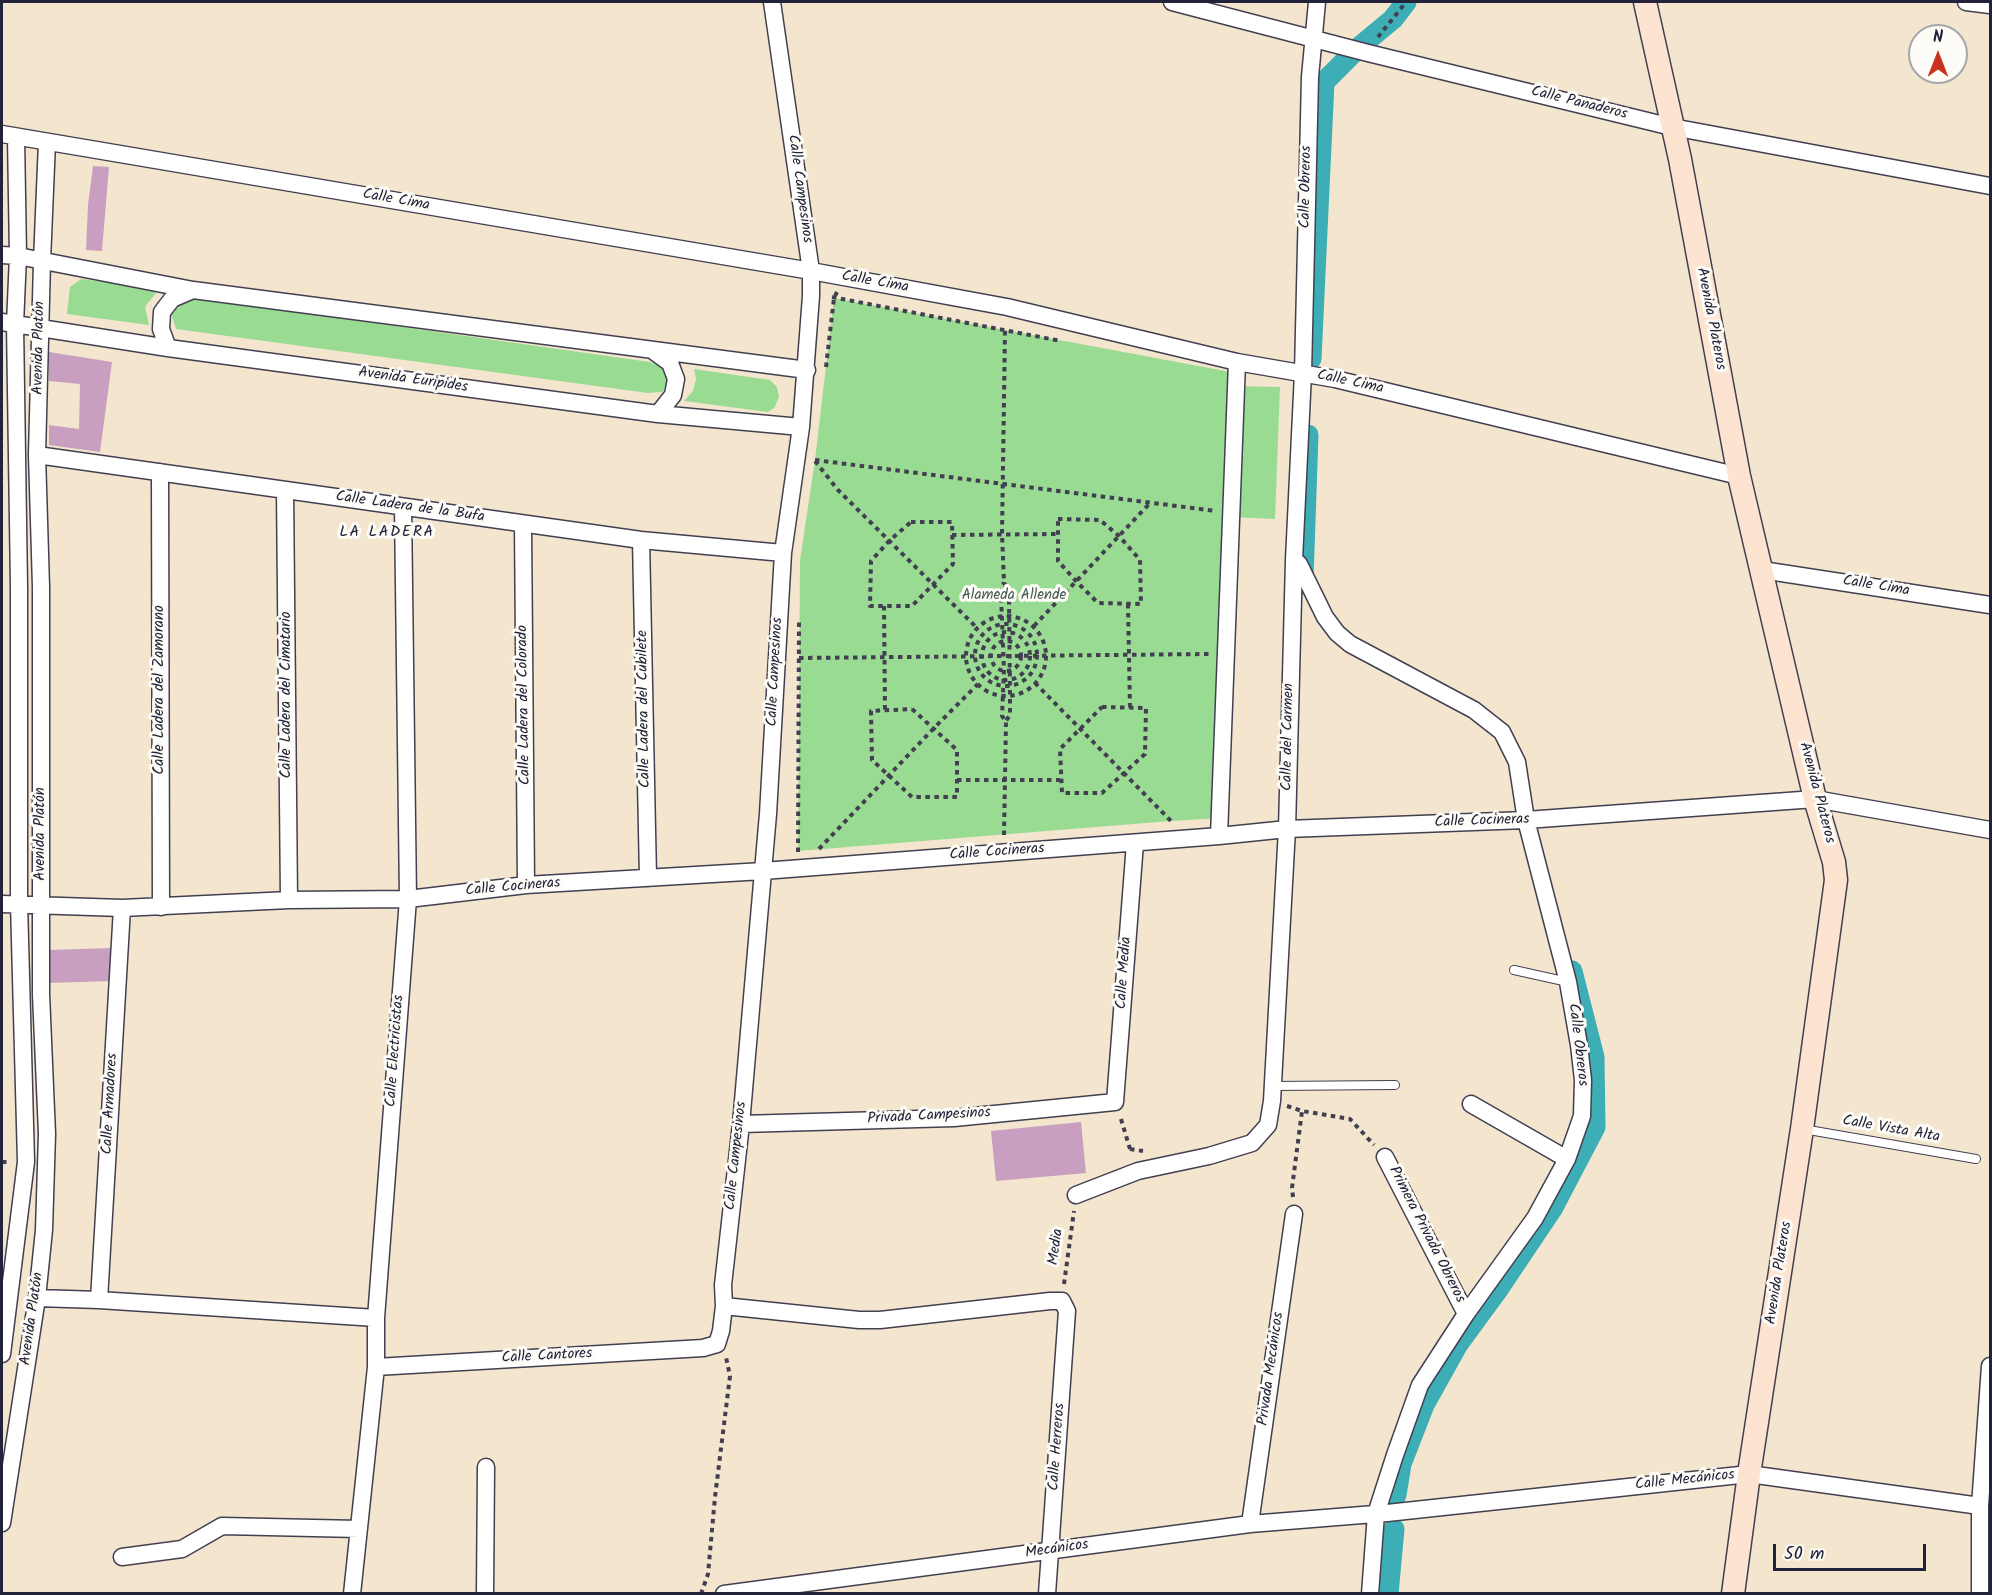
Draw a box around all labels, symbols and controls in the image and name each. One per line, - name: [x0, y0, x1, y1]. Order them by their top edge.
- north arrow: [1908, 24, 1968, 84]
- text: N: [1933, 25, 1943, 50]
- street label: Calle Panaderos: [1529, 83, 1629, 125]
- street label: Calle Campesinos: [782, 134, 816, 244]
- street label: Calle Obreros: [1297, 145, 1317, 229]
- street label: Calle Cima: [361, 186, 431, 216]
- street label: Avenida Plateros: [1691, 266, 1729, 372]
- street label: Calle Cima: [840, 268, 910, 298]
- street label: Avenida Platón: [30, 301, 50, 395]
- street label: Avenida Euripides: [357, 364, 469, 398]
- street label: Calle Cima: [1315, 367, 1385, 399]
- street label: Calle Ladera de la Bufa: [334, 489, 486, 527]
- district label: LA LADERA: [339, 523, 435, 543]
- street label: Calle Cima: [1841, 573, 1911, 601]
- park label: Alameda Allende: [962, 587, 1066, 605]
- street label: Calle Ladera del Zamorano: [151, 605, 169, 775]
- street label: Calle Ladera del Cimatario: [278, 611, 296, 779]
- street label: Calle Campesinos: [764, 617, 788, 727]
- street label: Calle Ladera del Colorado: [515, 625, 535, 785]
- street label: Calle Ladera del Cubilete: [635, 630, 655, 788]
- street label: Calle del Carmen: [1279, 683, 1299, 791]
- street label: Avenida Plateros: [1794, 741, 1838, 845]
- street label: Avenida Platón: [32, 787, 50, 881]
- street label: Calle Cocineras: [1434, 811, 1530, 833]
- street label: Calle Cocineras: [949, 841, 1045, 865]
- street label: Calle Cocineras: [465, 875, 561, 901]
- street label: Calle Media: [1113, 936, 1137, 1010]
- street label: Calle Electricistas: [383, 994, 409, 1108]
- street label: Calle Obreros: [1563, 1003, 1591, 1087]
- street label: Calle Armadores: [99, 1053, 123, 1155]
- street label: Calle Campesinos: [722, 1101, 752, 1211]
- street label: Privada Campesinos: [867, 1105, 991, 1129]
- street label: Calle Vista Alta: [1841, 1113, 1941, 1147]
- street label: Primera Privada Obreros: [1384, 1164, 1468, 1306]
- street label: Avenida Plateros: [1763, 1220, 1797, 1326]
- street label: Media: [1046, 1228, 1068, 1266]
- street label: Avenida Platón: [18, 1271, 48, 1367]
- street label: Privada Mecánicos: [1255, 1311, 1289, 1427]
- street label: Calle Cantores: [501, 1346, 593, 1368]
- street label: Calle Herreros: [1046, 1403, 1070, 1491]
- street label: Calle Mecánicos: [1634, 1467, 1736, 1495]
- scale bar: [1776, 1532, 1929, 1570]
- street label: Mecánicos: [1024, 1537, 1090, 1563]
- text: 50 m: [1784, 1540, 1824, 1569]

